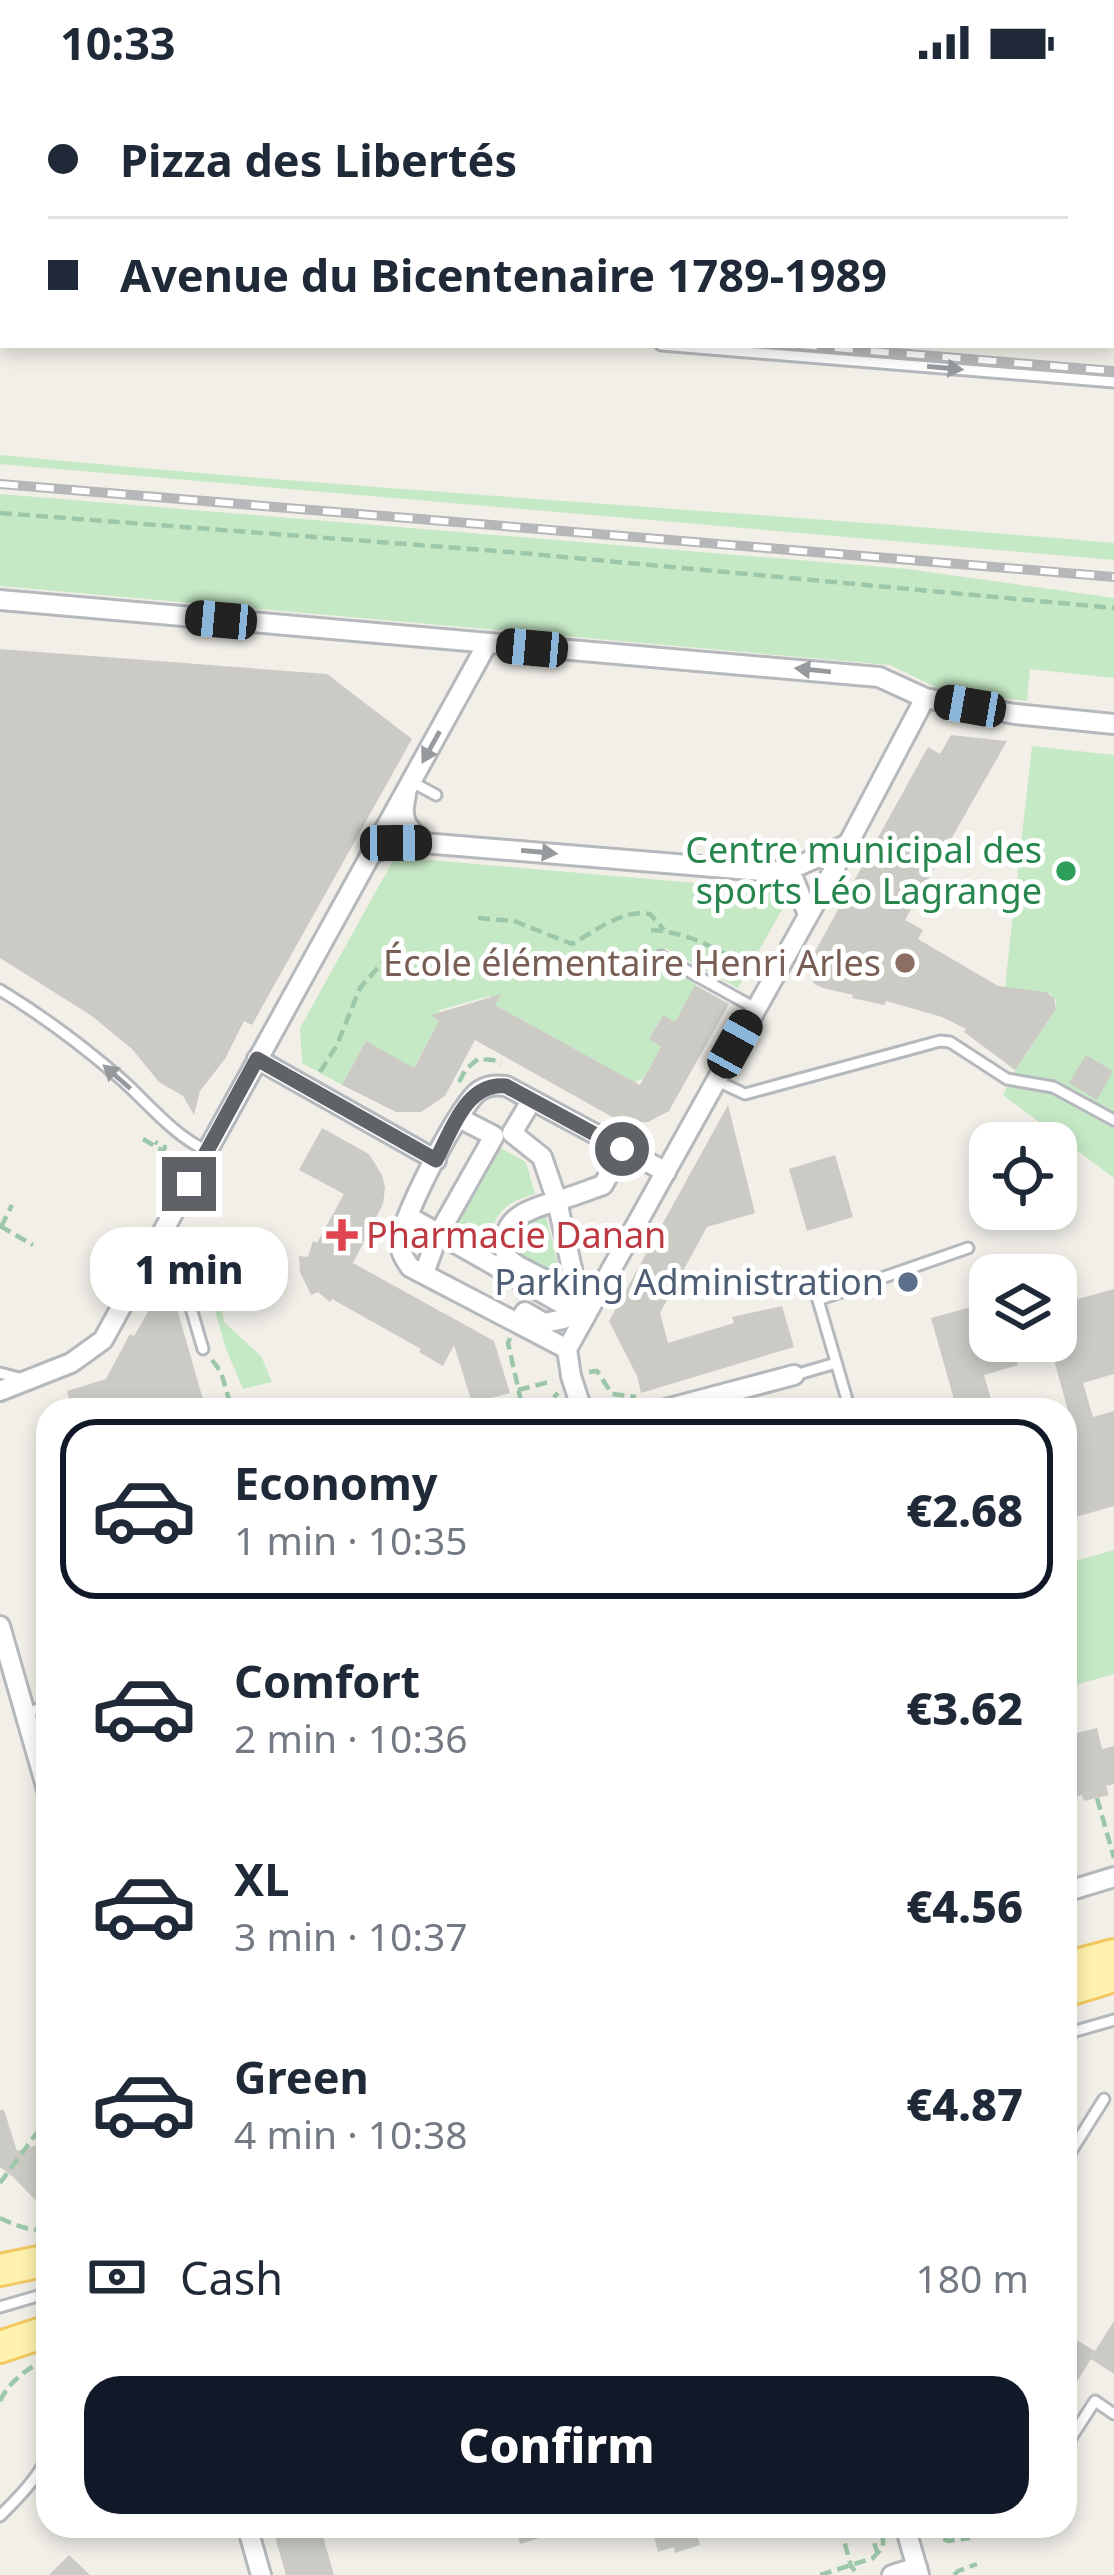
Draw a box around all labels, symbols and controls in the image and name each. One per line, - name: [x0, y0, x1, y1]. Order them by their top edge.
- text: 10:33: [60, 12, 176, 73]
- text: Pizza des Libertés: [120, 129, 517, 190]
- text: Avenue du Bicentenaire 1789-1989: [120, 244, 887, 305]
- one-way arrow: [927, 359, 964, 378]
- car: [184, 599, 258, 641]
- car: [495, 627, 569, 669]
- one-way arrow: [794, 660, 831, 679]
- car: [931, 682, 1009, 730]
- one-way arrow: [421, 730, 442, 764]
- car: [360, 824, 432, 862]
- place label: Centre municipal des sports Léo Lagrange: [685, 825, 1042, 915]
- one-way arrow: [521, 843, 558, 862]
- marker: Centre municipal des sports Léo Lagrange: [1053, 858, 1079, 884]
- place label: École élémentaire Henri Arles: [383, 938, 881, 987]
- marker: École élémentaire Henri Arles: [892, 950, 918, 976]
- car: [702, 1004, 768, 1084]
- one-way arrow: [102, 1064, 132, 1090]
- route start: [595, 1122, 649, 1176]
- map controls: [969, 1122, 1077, 1362]
- button: locate: [969, 1122, 1077, 1230]
- route end: [162, 1157, 216, 1211]
- place label: Pharmacie Danan: [366, 1210, 666, 1259]
- marker: Pharmacie Danan: [329, 1222, 355, 1248]
- callout: 1 min: [90, 1226, 288, 1310]
- text: 1 min: [135, 1242, 243, 1295]
- button: layers: [969, 1254, 1077, 1362]
- place label: Parking Administration: [494, 1257, 884, 1306]
- marker: Parking Administration: [895, 1269, 921, 1295]
- text: Economy: [234, 1452, 438, 1513]
- icon: car: [90, 1455, 198, 1563]
- text: €2.68: [906, 1479, 1023, 1540]
- text: 1 min · 10:35: [234, 1513, 468, 1566]
- text: Comfort: [234, 1650, 420, 1711]
- icon: car: [90, 1653, 198, 1761]
- text: €3.62: [906, 1677, 1023, 1738]
- text: 2 min · 10:36: [234, 1711, 468, 1764]
- text: XL: [234, 1848, 289, 1909]
- icon: car: [90, 1851, 198, 1959]
- text: €4.56: [906, 1875, 1023, 1936]
- text: 3 min · 10:37: [234, 1909, 468, 1962]
- text: Green: [234, 2046, 369, 2107]
- icon: car: [90, 2049, 198, 2157]
- text: €4.87: [906, 2073, 1023, 2134]
- text: 4 min · 10:38: [234, 2107, 468, 2160]
- icon: cash: [84, 2244, 150, 2310]
- text: Cash: [180, 2247, 283, 2308]
- text: 180 m: [915, 2251, 1029, 2304]
- button: Confirm: [84, 2376, 1029, 2514]

